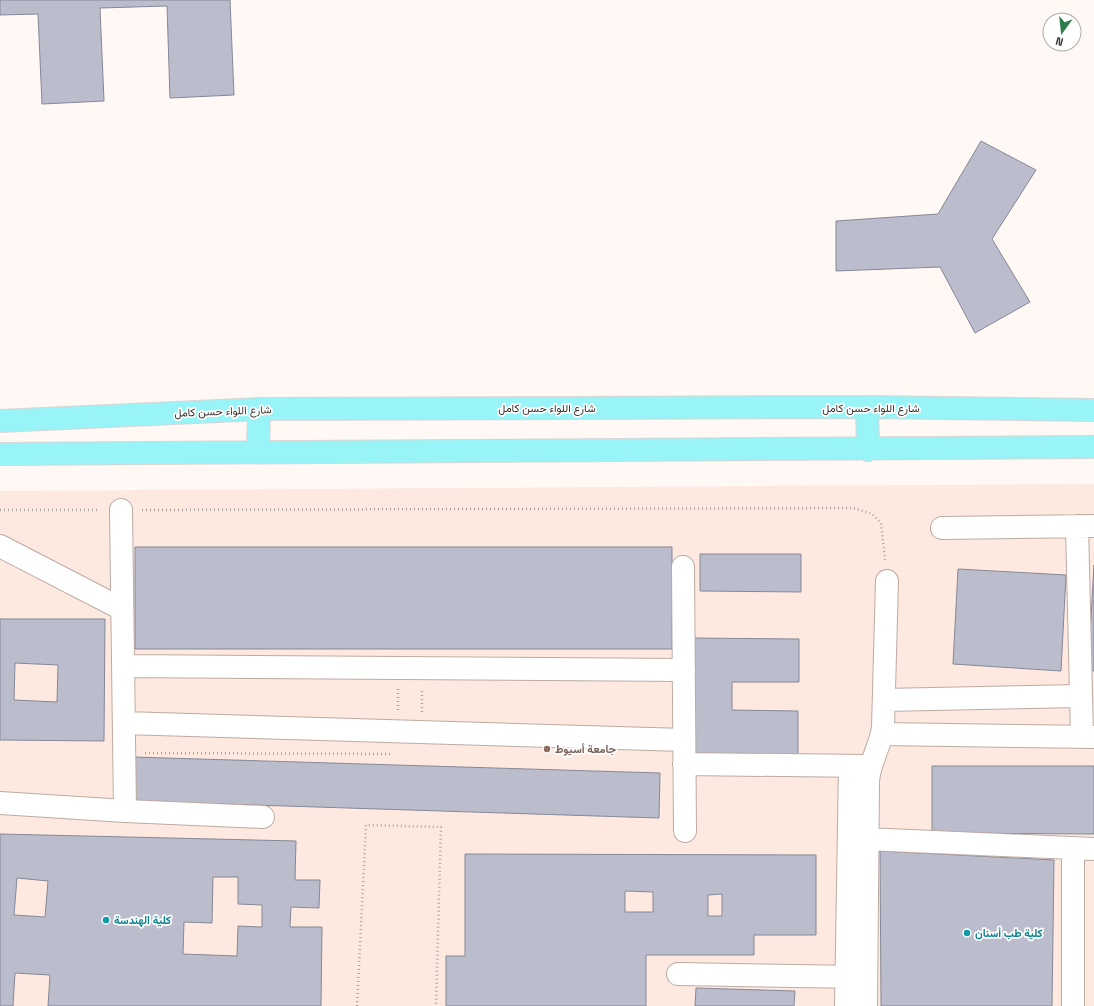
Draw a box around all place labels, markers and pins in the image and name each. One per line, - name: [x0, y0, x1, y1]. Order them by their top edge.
- place label: جامعة أسيوط: [555, 742, 616, 756]
- marker: جامعة أسيوط: [542, 744, 552, 754]
- place label: كلية الهندسة: [114, 913, 171, 927]
- marker: كلية الهندسة: [101, 915, 111, 925]
- place label: كلية طب أسنان: [975, 926, 1043, 940]
- marker: كلية طب أسنان: [962, 928, 972, 938]

